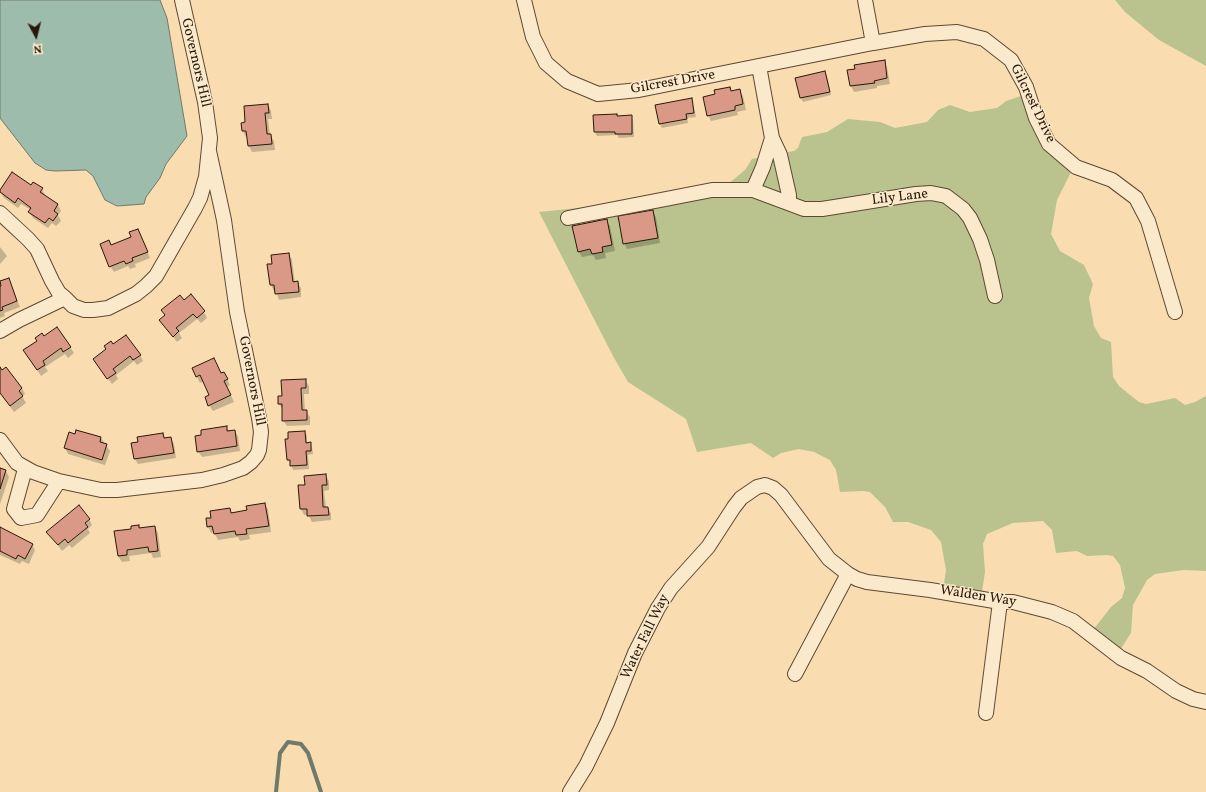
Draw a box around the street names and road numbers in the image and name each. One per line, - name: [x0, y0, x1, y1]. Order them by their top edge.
- street label: Governors Hill: [177, 17, 213, 109]
- street label: Gilcrest Drive: [1006, 62, 1058, 146]
- street label: Gilcrest Drive: [630, 67, 716, 99]
- street label: Lily Lane: [871, 186, 929, 210]
- street label: Governors Hill: [234, 335, 268, 427]
- street label: Walden Way: [939, 583, 1017, 611]
- street label: Water Fall Way: [618, 592, 674, 682]

